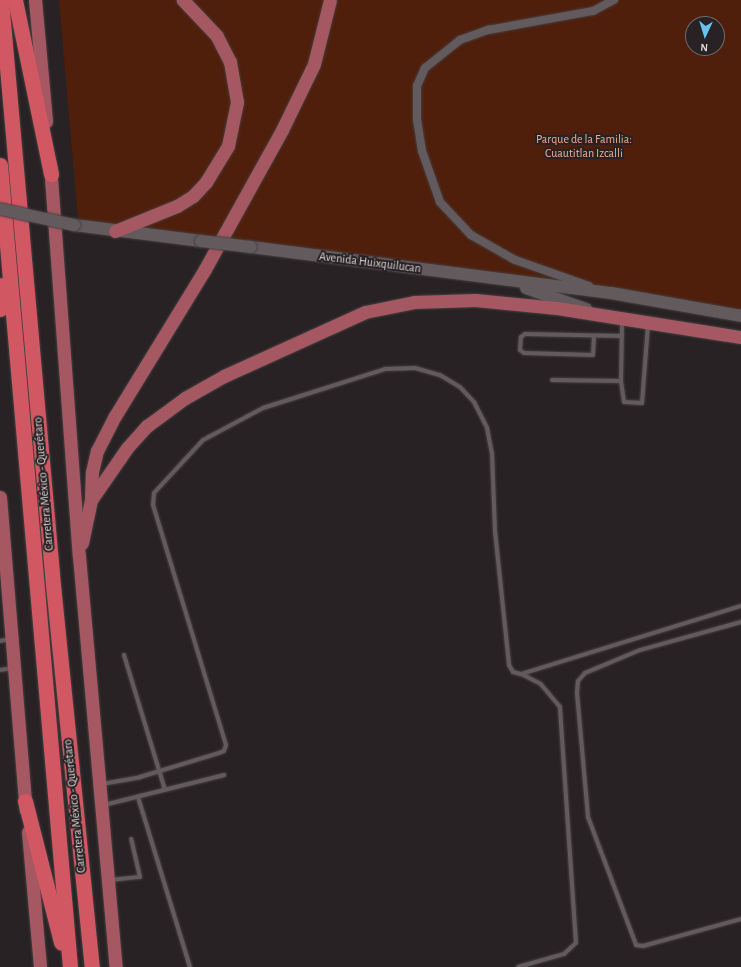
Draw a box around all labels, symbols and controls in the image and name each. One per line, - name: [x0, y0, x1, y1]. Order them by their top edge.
- north arrow: [685, 16, 725, 56]
- text: N: [700, 42, 708, 53]
- park label: Parque de la Familia: Cuautitlan Izcalli: [536, 133, 632, 161]
- street label: Avenida Huixquilucan: [318, 250, 422, 276]
- street label: Carretera México - Querétaro: [31, 417, 57, 551]
- street label: Carretera México - Querétaro: [61, 739, 89, 873]

